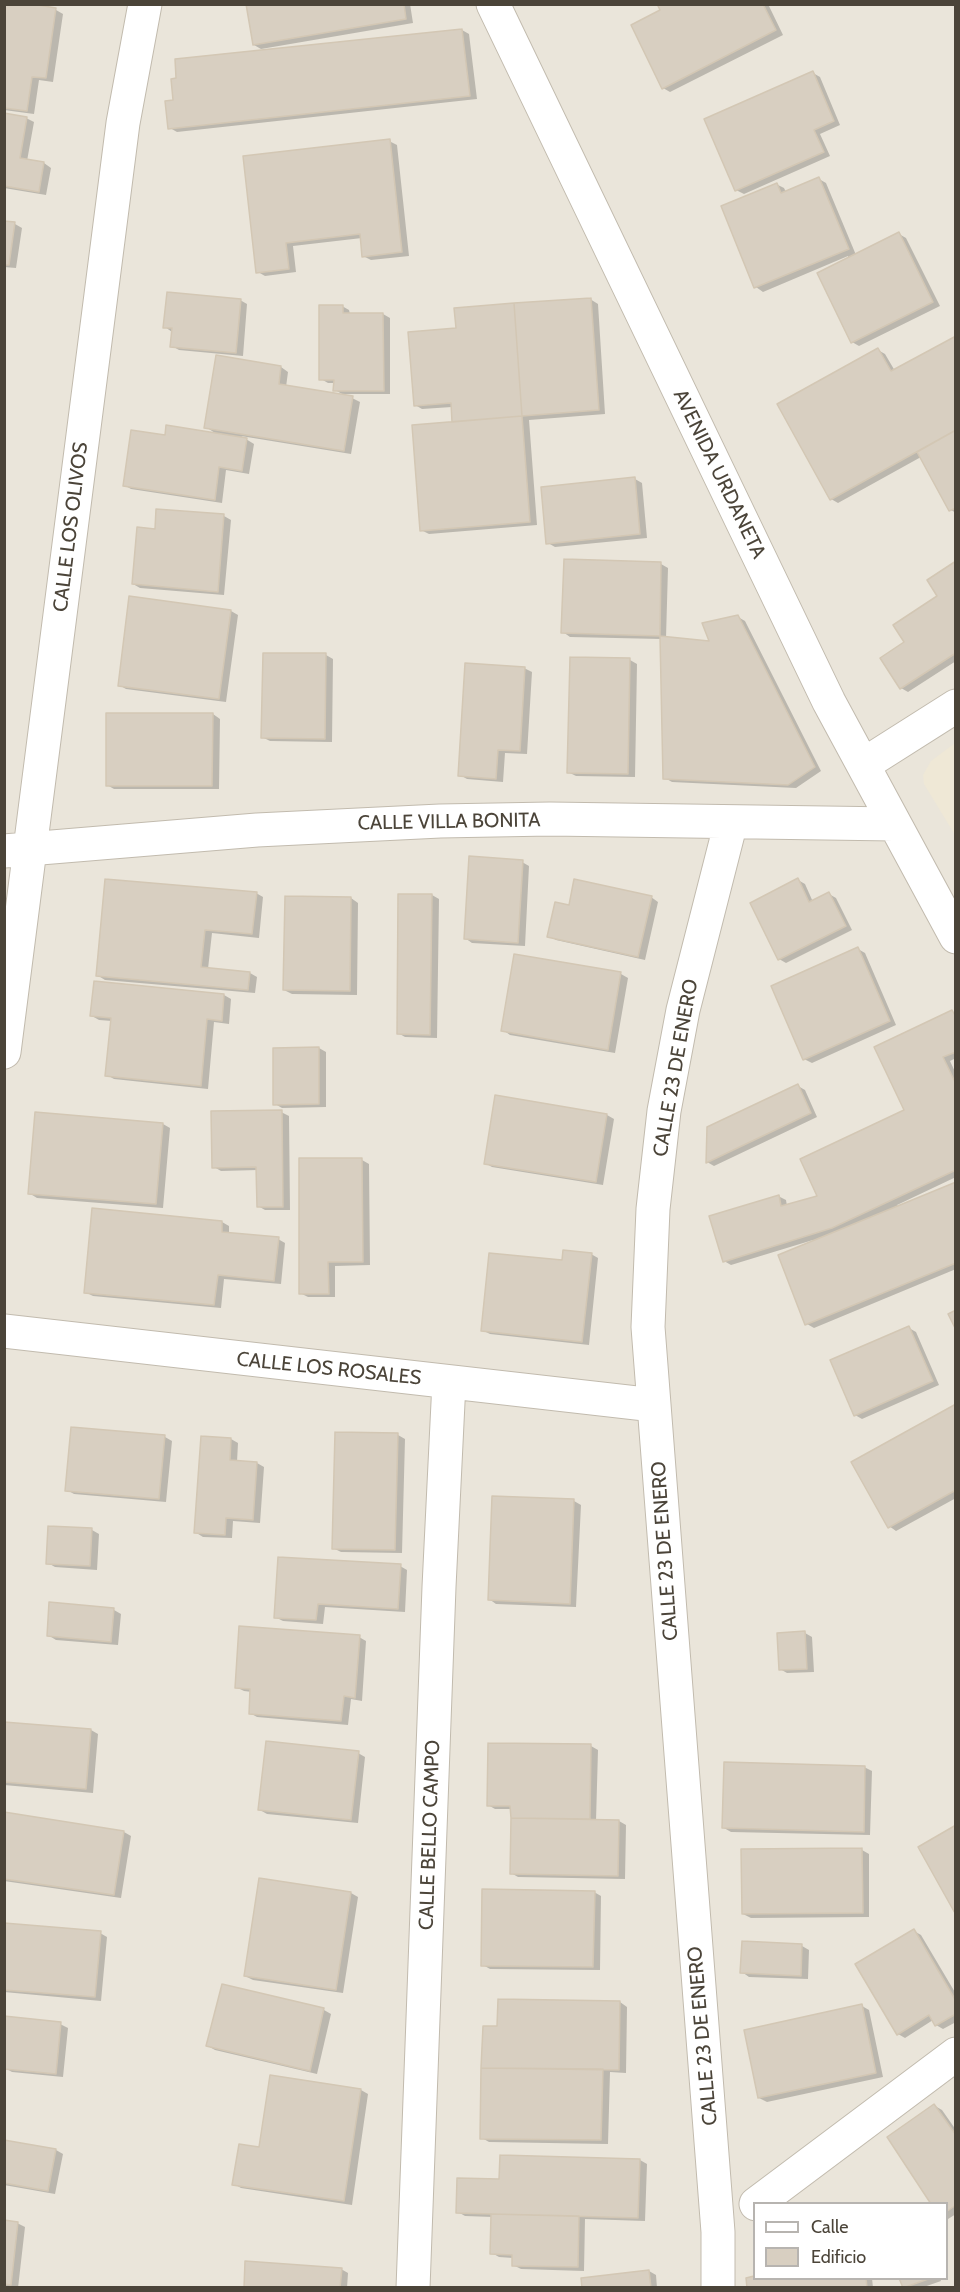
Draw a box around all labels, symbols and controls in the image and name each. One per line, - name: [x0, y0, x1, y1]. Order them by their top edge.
- street label: AVENIDA URDANETA: [668, 386, 770, 562]
- street label: CALLE LOS OLIVOS: [49, 441, 93, 613]
- street label: CALLE VILLA BONITA: [357, 808, 541, 836]
- street label: CALLE 23 DE ENERO: [649, 977, 703, 1159]
- street label: CALLE LOS ROSALES: [235, 1347, 423, 1391]
- street label: CALLE 23 DE ENERO: [647, 1460, 683, 1642]
- street label: CALLE BELLO CAMPO: [415, 1739, 445, 1931]
- street label: CALLE 23 DE ENERO: [683, 1945, 723, 2127]
- legend: [753, 2202, 948, 2280]
- text: Calle: [811, 2216, 848, 2238]
- text: Edificio: [811, 2246, 866, 2268]

